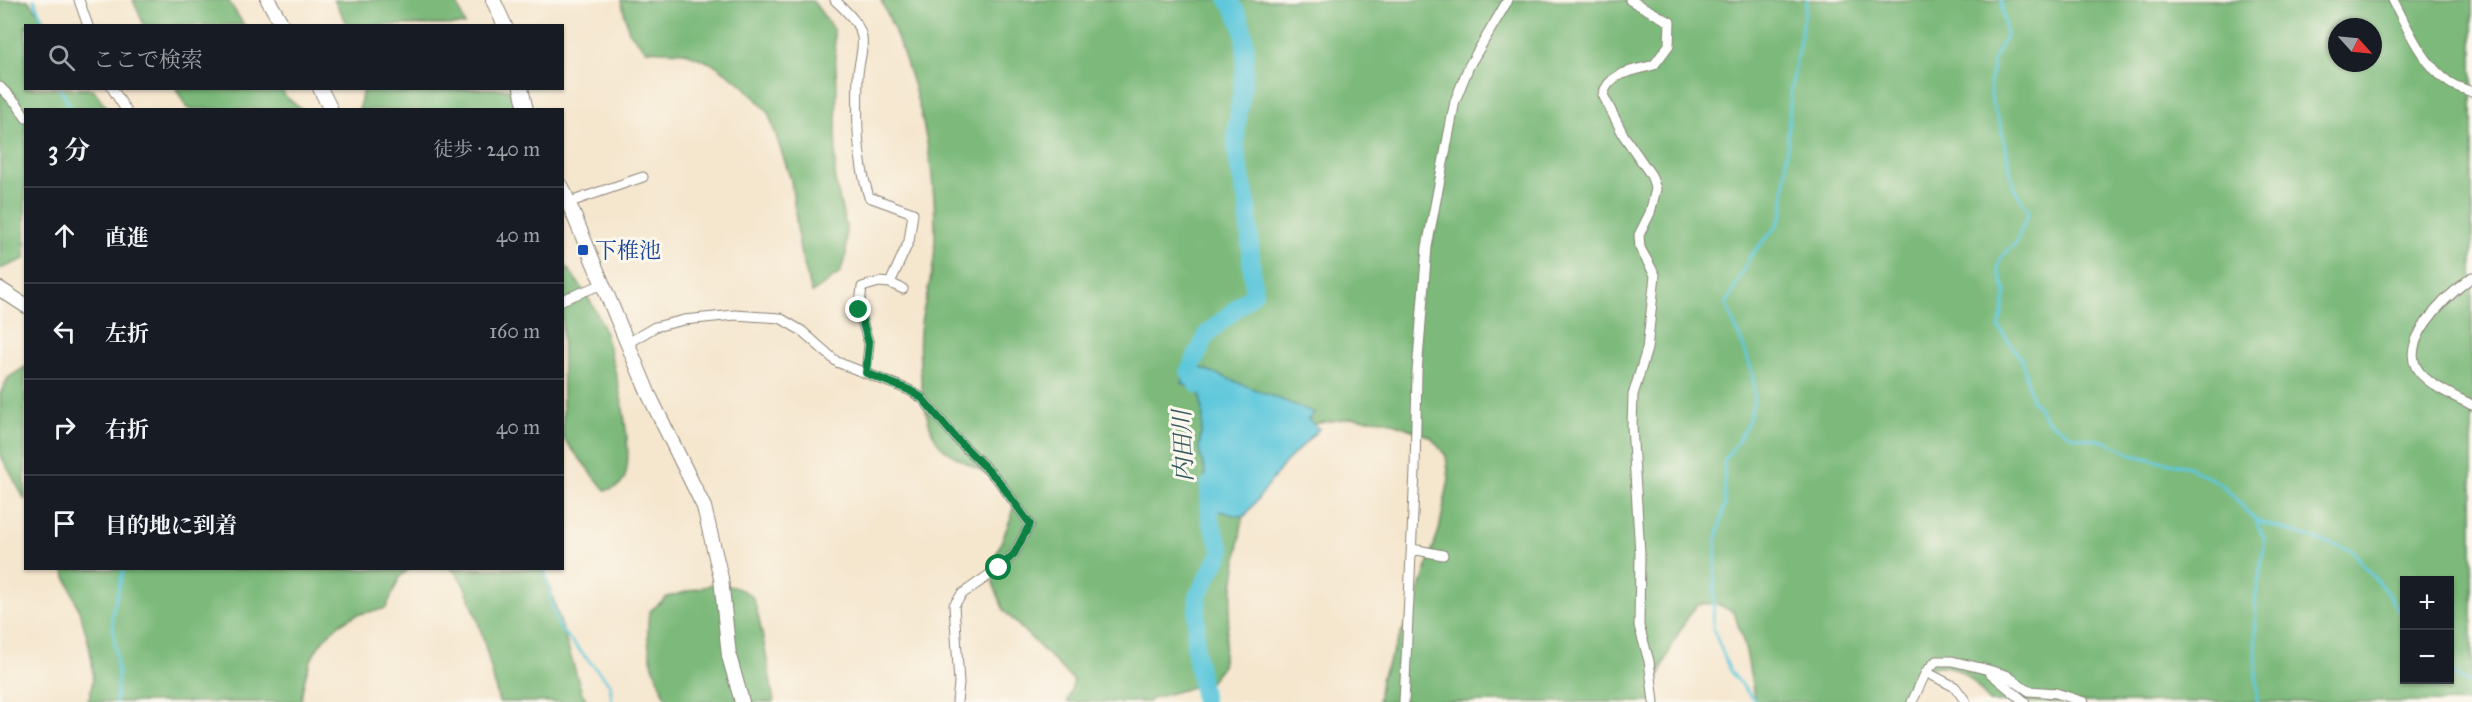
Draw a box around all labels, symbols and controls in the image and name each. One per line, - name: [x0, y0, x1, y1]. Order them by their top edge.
- north arrow: [2328, 18, 2382, 72]
- search box: [24, 24, 564, 90]
- icon: search: [45, 41, 78, 74]
- text: ここで検索: [93, 46, 203, 73]
- text: 3 分: [48, 134, 90, 166]
- text: 徒歩 · 240 m: [433, 137, 540, 161]
- icon: ahead: [48, 219, 81, 252]
- text: 40 m: [496, 223, 540, 247]
- text: 直進: [105, 224, 149, 251]
- place label: 下椎池: [595, 237, 661, 264]
- marker: 下椎池: [576, 243, 590, 257]
- route end: [845, 296, 871, 322]
- icon: left: [48, 315, 81, 348]
- text: 160 m: [489, 319, 540, 343]
- text: 左折: [105, 320, 149, 347]
- water label: 内田川: [1167, 407, 1199, 483]
- icon: right: [48, 411, 81, 444]
- text: 40 m: [496, 415, 540, 439]
- text: 右折: [105, 416, 149, 443]
- icon: arrive: [48, 507, 81, 540]
- text: 目的地に到着: [105, 512, 237, 539]
- route start: [985, 554, 1011, 580]
- map controls: [2400, 576, 2454, 684]
- button: +: [2400, 576, 2454, 630]
- button: −: [2400, 630, 2454, 684]

